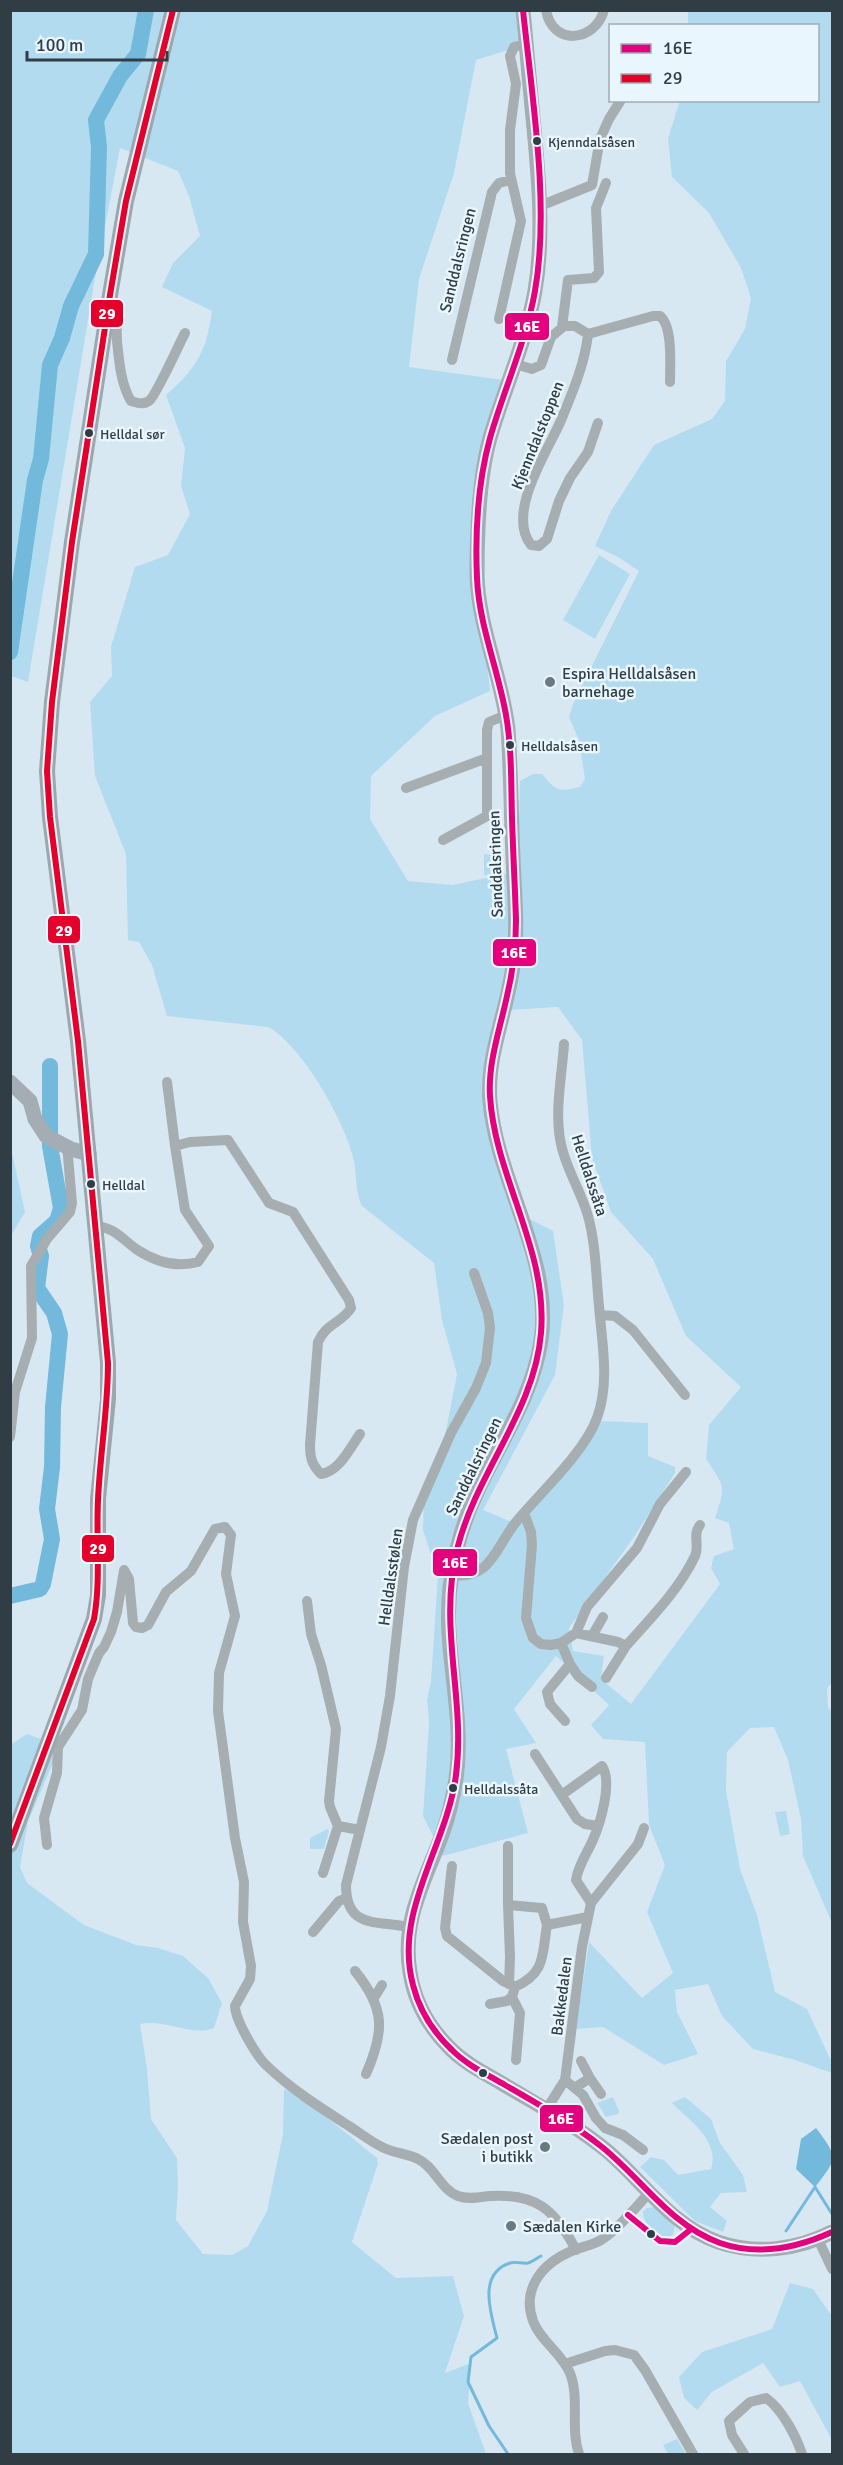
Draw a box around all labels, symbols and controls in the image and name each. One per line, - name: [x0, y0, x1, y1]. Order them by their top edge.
- scale bar: [27, 24, 166, 62]
- legend: [609, 24, 819, 102]
- text: 100 m: [36, 34, 83, 56]
- text: 16E: [663, 37, 693, 59]
- text: 29: [663, 67, 682, 89]
- place label: Kjenndalsåsen: [548, 134, 635, 151]
- marker: Kjenndalsåsen: [531, 135, 543, 147]
- street label: Sanddalsringen: [435, 206, 481, 315]
- line badge: 29: [90, 299, 124, 328]
- text: 29: [98, 304, 116, 324]
- line badge: 16E: [504, 312, 550, 341]
- text: 16E: [514, 317, 540, 337]
- street label: Kjenndalstoppen: [507, 378, 569, 493]
- place label: Helldal sør: [100, 426, 166, 443]
- marker: Helldal sør: [83, 427, 95, 439]
- place label: Espira Helldalsåsen barnehage: [562, 664, 696, 702]
- marker: Espira Helldalsåsen barnehage: [543, 675, 557, 689]
- place label: Helldalsåsen: [521, 738, 598, 755]
- marker: Helldalsåsen: [504, 739, 516, 751]
- street label: Sanddalsringen: [484, 810, 508, 918]
- line badge: 29: [47, 915, 81, 944]
- text: 29: [55, 921, 73, 941]
- line badge: 16E: [492, 938, 537, 967]
- text: 16E: [501, 943, 527, 963]
- street label: Helldalssåta: [566, 1132, 612, 1219]
- place label: Helldal: [102, 1177, 145, 1194]
- marker: Helldal: [85, 1178, 97, 1190]
- street label: Sanddalsringen: [441, 1414, 506, 1519]
- street label: Helldalsstølen: [374, 1527, 408, 1627]
- line badge: 29: [81, 1534, 115, 1563]
- text: 29: [89, 1539, 107, 1559]
- line badge: 16E: [432, 1548, 478, 1577]
- text: 16E: [442, 1553, 468, 1573]
- place label: Helldalssåta: [464, 1781, 538, 1798]
- marker: Helldalssåta: [447, 1782, 459, 1794]
- street label: Bakkedalen: [547, 1955, 577, 2037]
- unlabelled marker: [477, 2067, 489, 2079]
- line badge: 16E: [539, 2104, 584, 2133]
- text: 16E: [548, 2109, 574, 2129]
- place label: Sædalen post i butikk: [441, 2129, 533, 2167]
- marker: Sædalen post i butikk: [538, 2140, 552, 2154]
- place label: Sædalen Kirke: [523, 2217, 621, 2237]
- marker: Sædalen Kirke: [504, 2219, 518, 2233]
- unlabelled marker: [645, 2228, 657, 2240]

